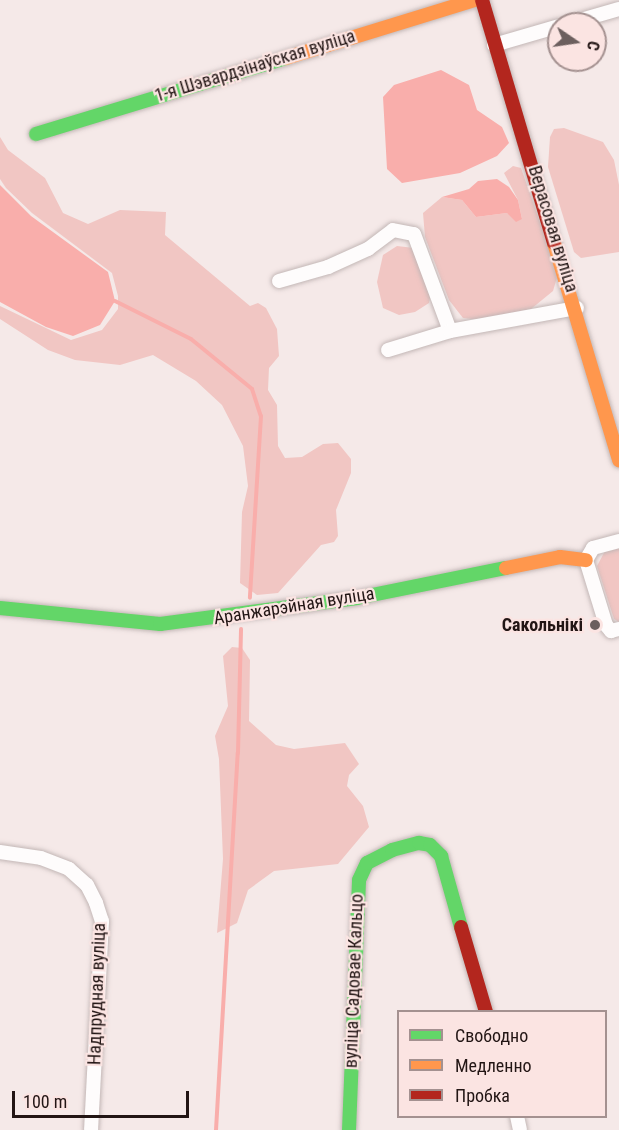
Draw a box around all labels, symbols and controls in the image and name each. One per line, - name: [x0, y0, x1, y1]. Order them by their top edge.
- north arrow: [547, 12, 607, 72]
- street label: 1-я Шэвардзінаўская вуліца: [152, 25, 358, 107]
- text: С: [583, 39, 603, 52]
- street label: Верасовая вуліца: [524, 163, 582, 295]
- street label: Аранжарэйная вуліца: [212, 583, 376, 629]
- place label: Сакольнікі: [502, 614, 583, 636]
- marker: Сакольнікі: [588, 618, 602, 632]
- street label: вуліца Садовае Кальцо: [340, 893, 368, 1069]
- street label: Надпрудная вуліца: [84, 923, 110, 1065]
- legend: [397, 1010, 607, 1118]
- text: Свободно: [455, 1025, 528, 1046]
- text: Медленно: [455, 1055, 532, 1076]
- scale bar: [15, 1079, 192, 1117]
- text: Пробка: [455, 1085, 510, 1106]
- text: 100 m: [23, 1091, 67, 1112]

